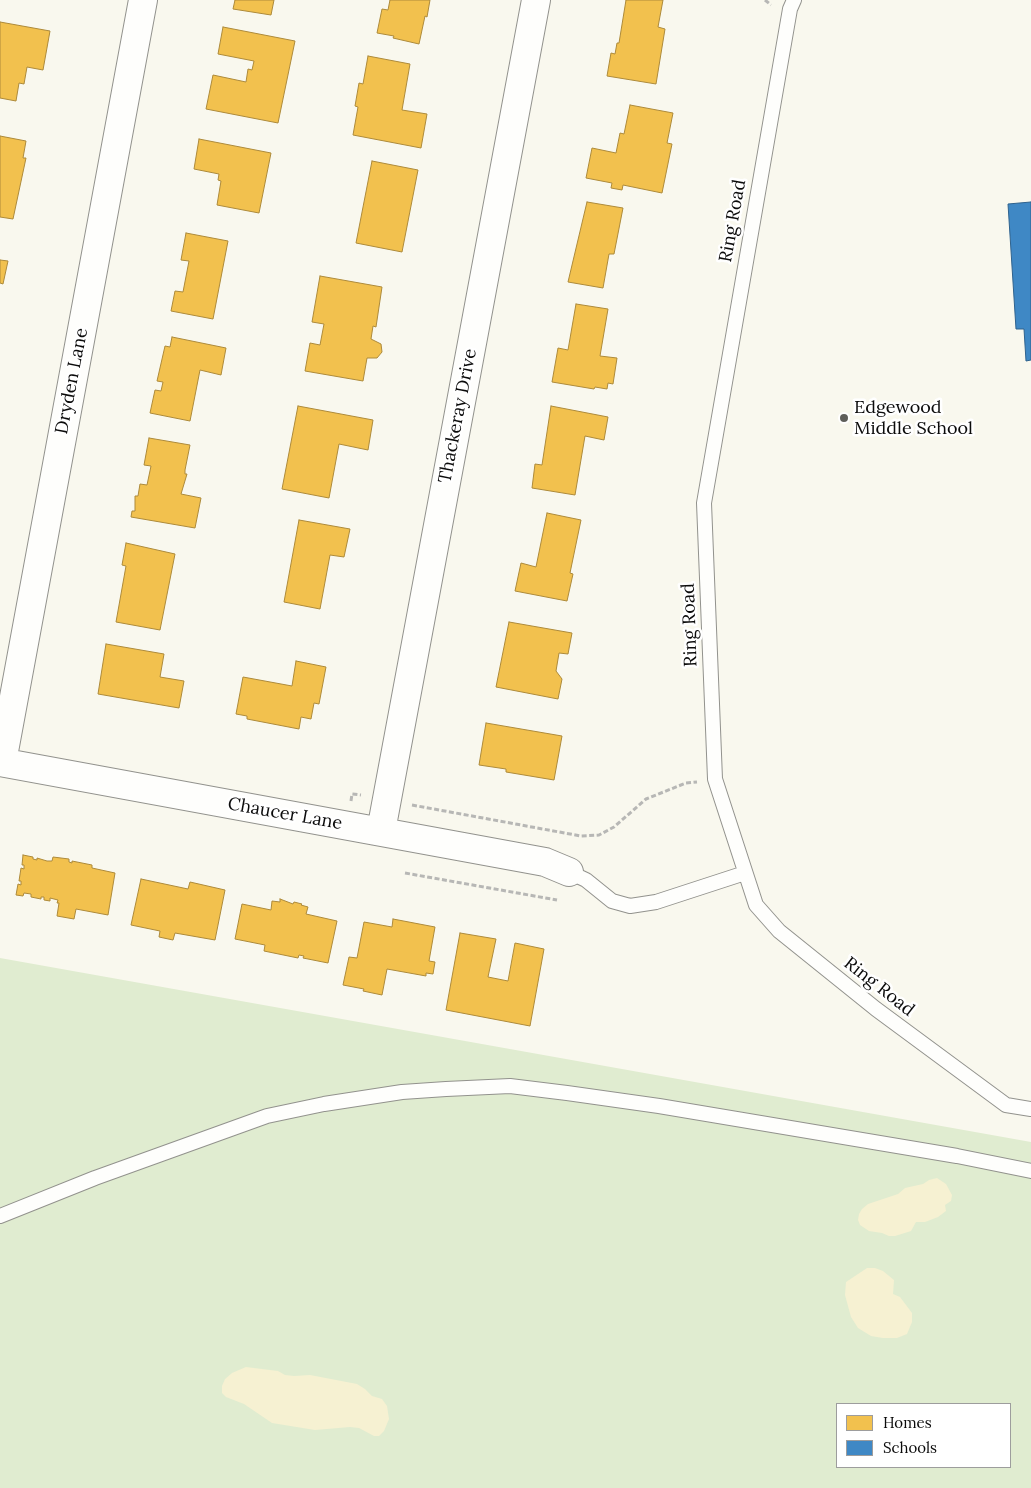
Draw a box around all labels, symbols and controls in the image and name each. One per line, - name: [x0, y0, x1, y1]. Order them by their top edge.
- street label: Ring Road: [715, 178, 751, 264]
- street label: Dryden Lane: [51, 326, 93, 436]
- street label: Thackeray Drive: [434, 347, 482, 485]
- place label: Edgewood Middle School: [854, 397, 973, 439]
- marker: Edgewood Middle School: [838, 412, 850, 424]
- street label: Ring Road: [678, 583, 702, 667]
- street label: Chaucer Lane: [226, 793, 344, 835]
- street label: Ring Road: [839, 953, 919, 1021]
- legend: [836, 1403, 1011, 1468]
- text: Homes: [883, 1413, 932, 1432]
- text: Schools: [883, 1438, 937, 1457]

